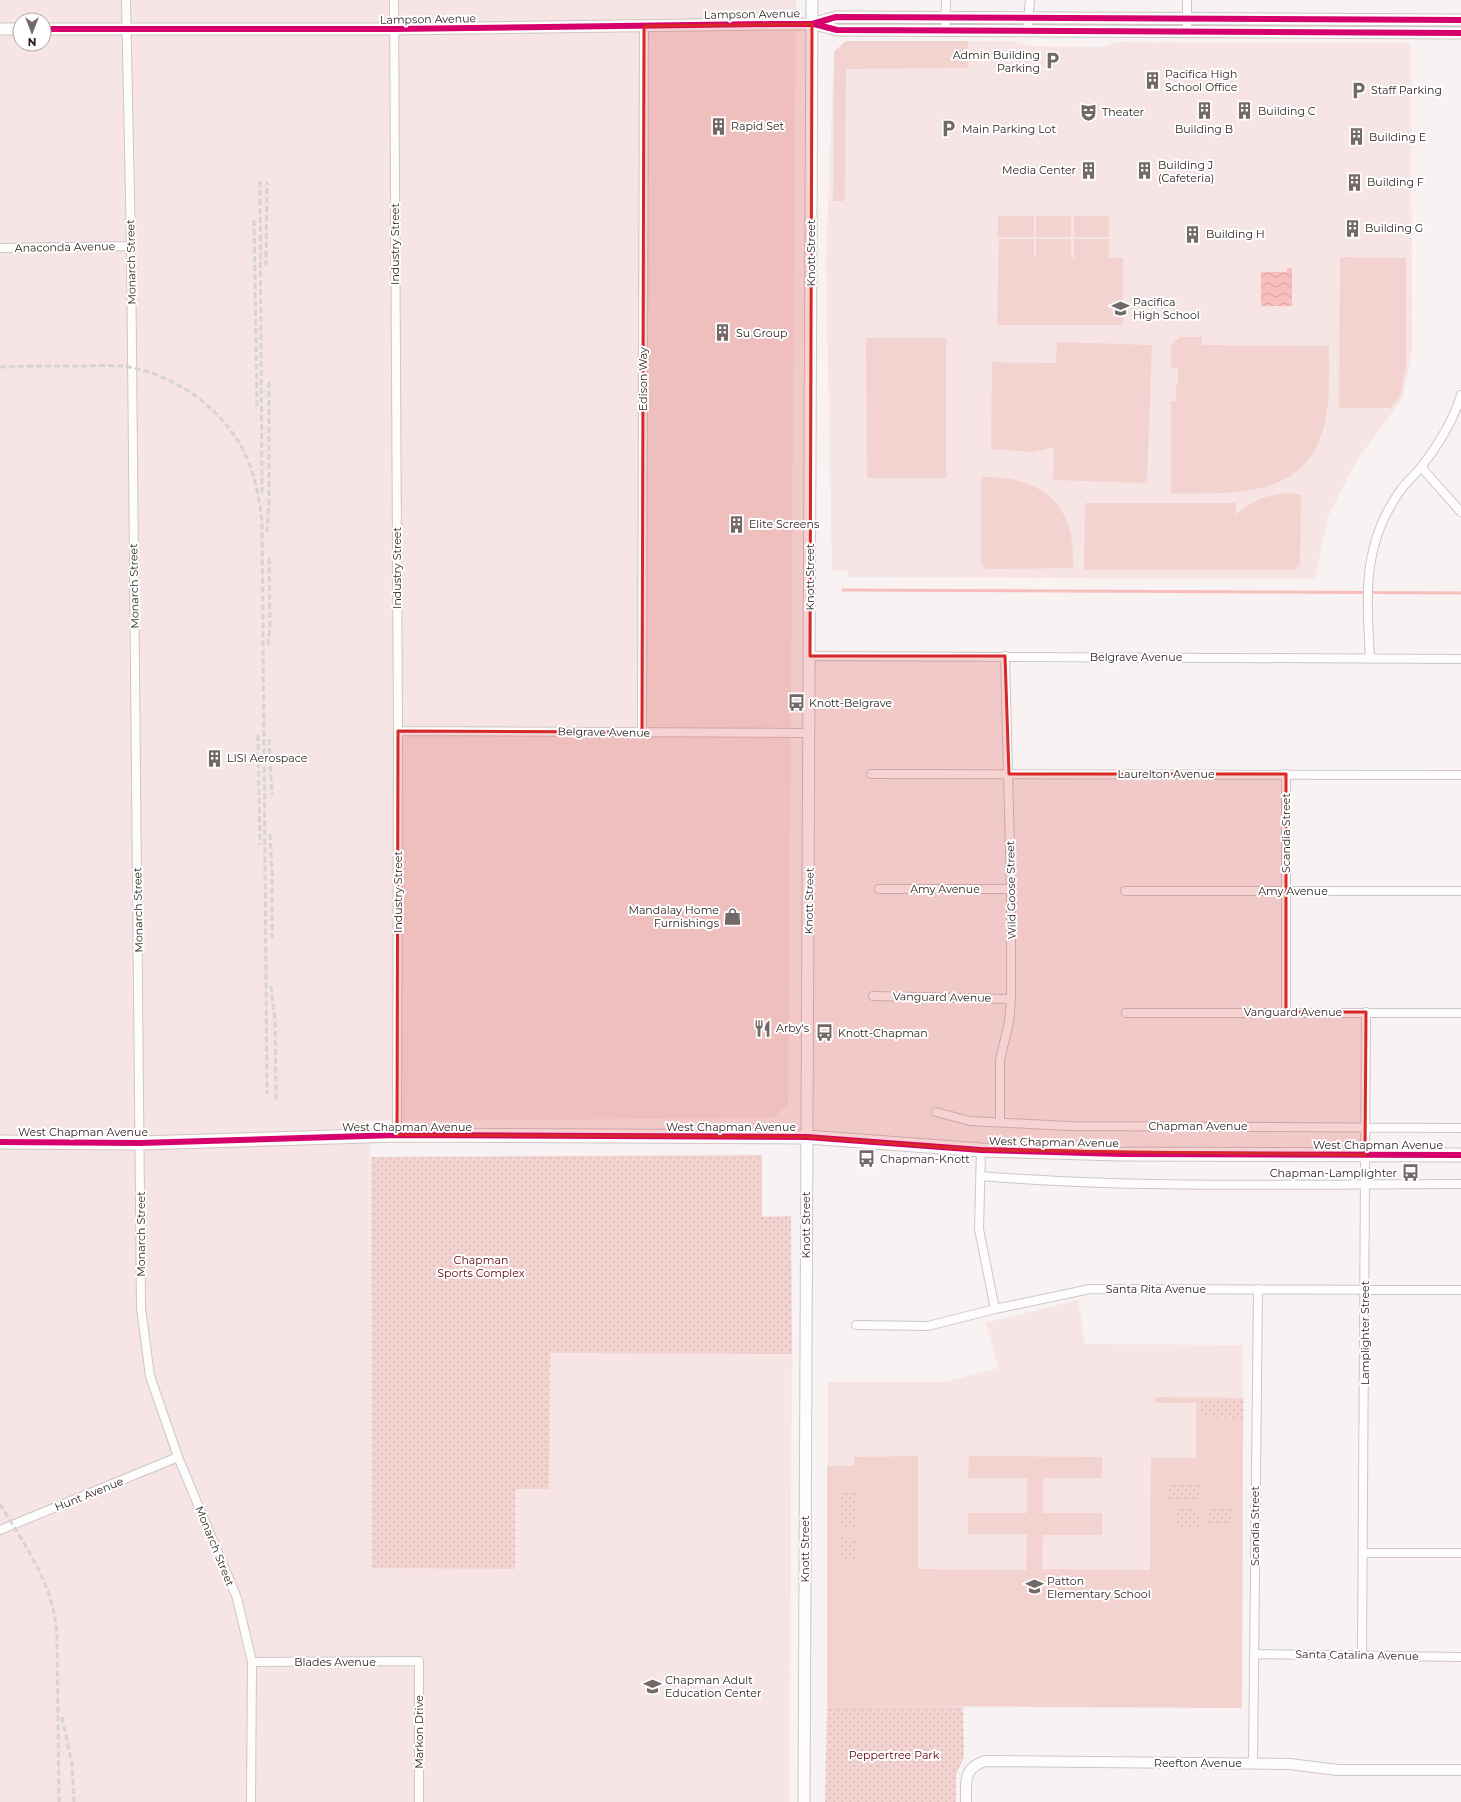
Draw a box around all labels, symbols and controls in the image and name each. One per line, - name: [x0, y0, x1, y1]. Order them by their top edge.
- street label: Lampson Avenue: [704, 6, 801, 22]
- street label: Lampson Avenue: [380, 11, 477, 27]
- north arrow: [12, 12, 52, 52]
- text: N: [28, 35, 36, 49]
- place label: Admin Building Parking: [953, 48, 1040, 75]
- parking icon: Admin Building Parking: [1043, 51, 1063, 71]
- place label: Pacifica High School Office: [1165, 67, 1238, 94]
- building icon: Pacifica High School Office: [1142, 70, 1162, 90]
- parking icon: Staff Parking: [1348, 80, 1368, 100]
- place label: Staff Parking: [1371, 83, 1442, 97]
- building icon: Building B: [1194, 101, 1214, 121]
- building icon: Building C: [1235, 101, 1255, 121]
- theatre icon: Theater: [1079, 102, 1099, 122]
- place label: Building C: [1258, 104, 1316, 118]
- place label: Theater: [1102, 105, 1144, 119]
- building icon: Rapid Set: [708, 116, 728, 136]
- place label: Rapid Set: [731, 119, 785, 133]
- parking icon: Main Parking Lot: [939, 119, 959, 139]
- place label: Main Parking Lot: [962, 122, 1057, 136]
- place label: Building B: [1175, 122, 1233, 136]
- building icon: Building E: [1346, 127, 1366, 147]
- place label: Building E: [1369, 130, 1426, 144]
- place label: Building J (Cafeteria): [1158, 158, 1214, 185]
- building icon: Media Center: [1079, 160, 1099, 180]
- building icon: Building J (Cafeteria): [1135, 161, 1155, 181]
- place label: Media Center: [1002, 163, 1076, 177]
- building icon: Building F: [1344, 172, 1364, 192]
- place label: Building F: [1367, 175, 1424, 189]
- street label: Industry Street: [388, 203, 402, 285]
- building icon: Building G: [1342, 218, 1362, 238]
- street label: Monarch Street: [123, 219, 139, 305]
- street label: Knott Street: [804, 219, 818, 286]
- place label: Building G: [1365, 221, 1423, 235]
- building icon: Building H: [1183, 224, 1203, 244]
- place label: Building H: [1206, 227, 1265, 241]
- street label: Anaconda Avenue: [15, 239, 116, 255]
- place label: Pacifica High School: [1133, 295, 1200, 322]
- school or university icon: Pacifica High School: [1110, 298, 1130, 318]
- building icon: Su Group: [713, 323, 733, 343]
- place label: Su Group: [736, 326, 788, 340]
- street label: Edison Way: [636, 347, 650, 411]
- building icon: Elite Screens: [726, 514, 746, 534]
- place label: Elite Screens: [749, 517, 820, 531]
- street label: Industry Street: [390, 527, 404, 609]
- street label: Monarch Street: [126, 543, 142, 629]
- street label: Knott Street: [803, 543, 817, 610]
- street label: Belgrave Avenue: [1090, 650, 1183, 664]
- bus stop icon: Knott-Belgrave: [786, 693, 806, 713]
- place label: Knott-Belgrave: [809, 696, 892, 710]
- street label: Belgrave Avenue: [558, 724, 651, 740]
- building icon: LISI Aerospace: [204, 748, 224, 768]
- place label: LISI Aerospace: [227, 751, 308, 765]
- street label: Laurelton Avenue: [1117, 767, 1215, 781]
- street label: Scandia Street: [1279, 793, 1293, 873]
- street label: Wild Goose Street: [1003, 840, 1019, 939]
- street label: Industry Street: [391, 851, 405, 933]
- street label: Monarch Street: [130, 867, 146, 953]
- street label: Knott Street: [801, 867, 817, 935]
- street label: Amy Avenue: [910, 882, 980, 896]
- street label: Amy Avenue: [1258, 884, 1328, 898]
- place label: Mandalay Home Furnishings: [628, 903, 720, 930]
- shop icon: Mandalay Home Furnishings: [722, 906, 742, 926]
- street label: Vanguard Avenue: [893, 989, 992, 1005]
- street label: Vanguard Avenue: [1244, 1005, 1343, 1019]
- restaurant icon: Arby's: [753, 1018, 773, 1038]
- place label: Arby's: [776, 1021, 810, 1035]
- bus stop icon: Knott-Chapman: [815, 1023, 835, 1043]
- place label: Knott-Chapman: [838, 1026, 928, 1040]
- street label: Chapman Avenue: [1148, 1119, 1248, 1133]
- street label: West Chapman Avenue: [342, 1120, 472, 1134]
- street label: West Chapman Avenue: [666, 1120, 796, 1134]
- street label: West Chapman Avenue: [18, 1125, 148, 1139]
- street label: West Chapman Avenue: [989, 1134, 1120, 1150]
- street label: West Chapman Avenue: [1313, 1138, 1443, 1152]
- bus stop icon: Chapman-Knott: [857, 1149, 877, 1169]
- place label: Chapman-Knott: [880, 1152, 970, 1166]
- bus stop icon: Chapman-Lamplighter: [1400, 1163, 1420, 1183]
- place label: Chapman-Lamplighter: [1270, 1166, 1397, 1180]
- street label: Monarch Street: [134, 1191, 148, 1277]
- street label: Knott Street: [799, 1191, 813, 1258]
- park label: Chapman Sports Complex: [437, 1253, 525, 1280]
- street label: Lamplighter Street: [1358, 1280, 1372, 1385]
- street label: Santa Rita Avenue: [1106, 1282, 1206, 1296]
- street label: Hunt Avenue: [53, 1474, 126, 1514]
- street label: Scandia Street: [1248, 1486, 1262, 1566]
- street label: Monarch Street: [193, 1504, 238, 1589]
- street label: Knott Street: [798, 1515, 812, 1582]
- place label: Patton Elementary School: [1047, 1574, 1151, 1601]
- school or university icon: Patton Elementary School: [1024, 1577, 1044, 1597]
- street label: Santa Catalina Avenue: [1295, 1647, 1419, 1663]
- street label: Blades Avenue: [294, 1655, 376, 1669]
- place label: Chapman Adult Education Center: [665, 1673, 761, 1700]
- school or university icon: Chapman Adult Education Center: [642, 1676, 662, 1696]
- street label: Markon Drive: [412, 1695, 426, 1769]
- park label: Peppertree Park: [849, 1748, 940, 1762]
- street label: Reefton Avenue: [1154, 1756, 1242, 1770]

